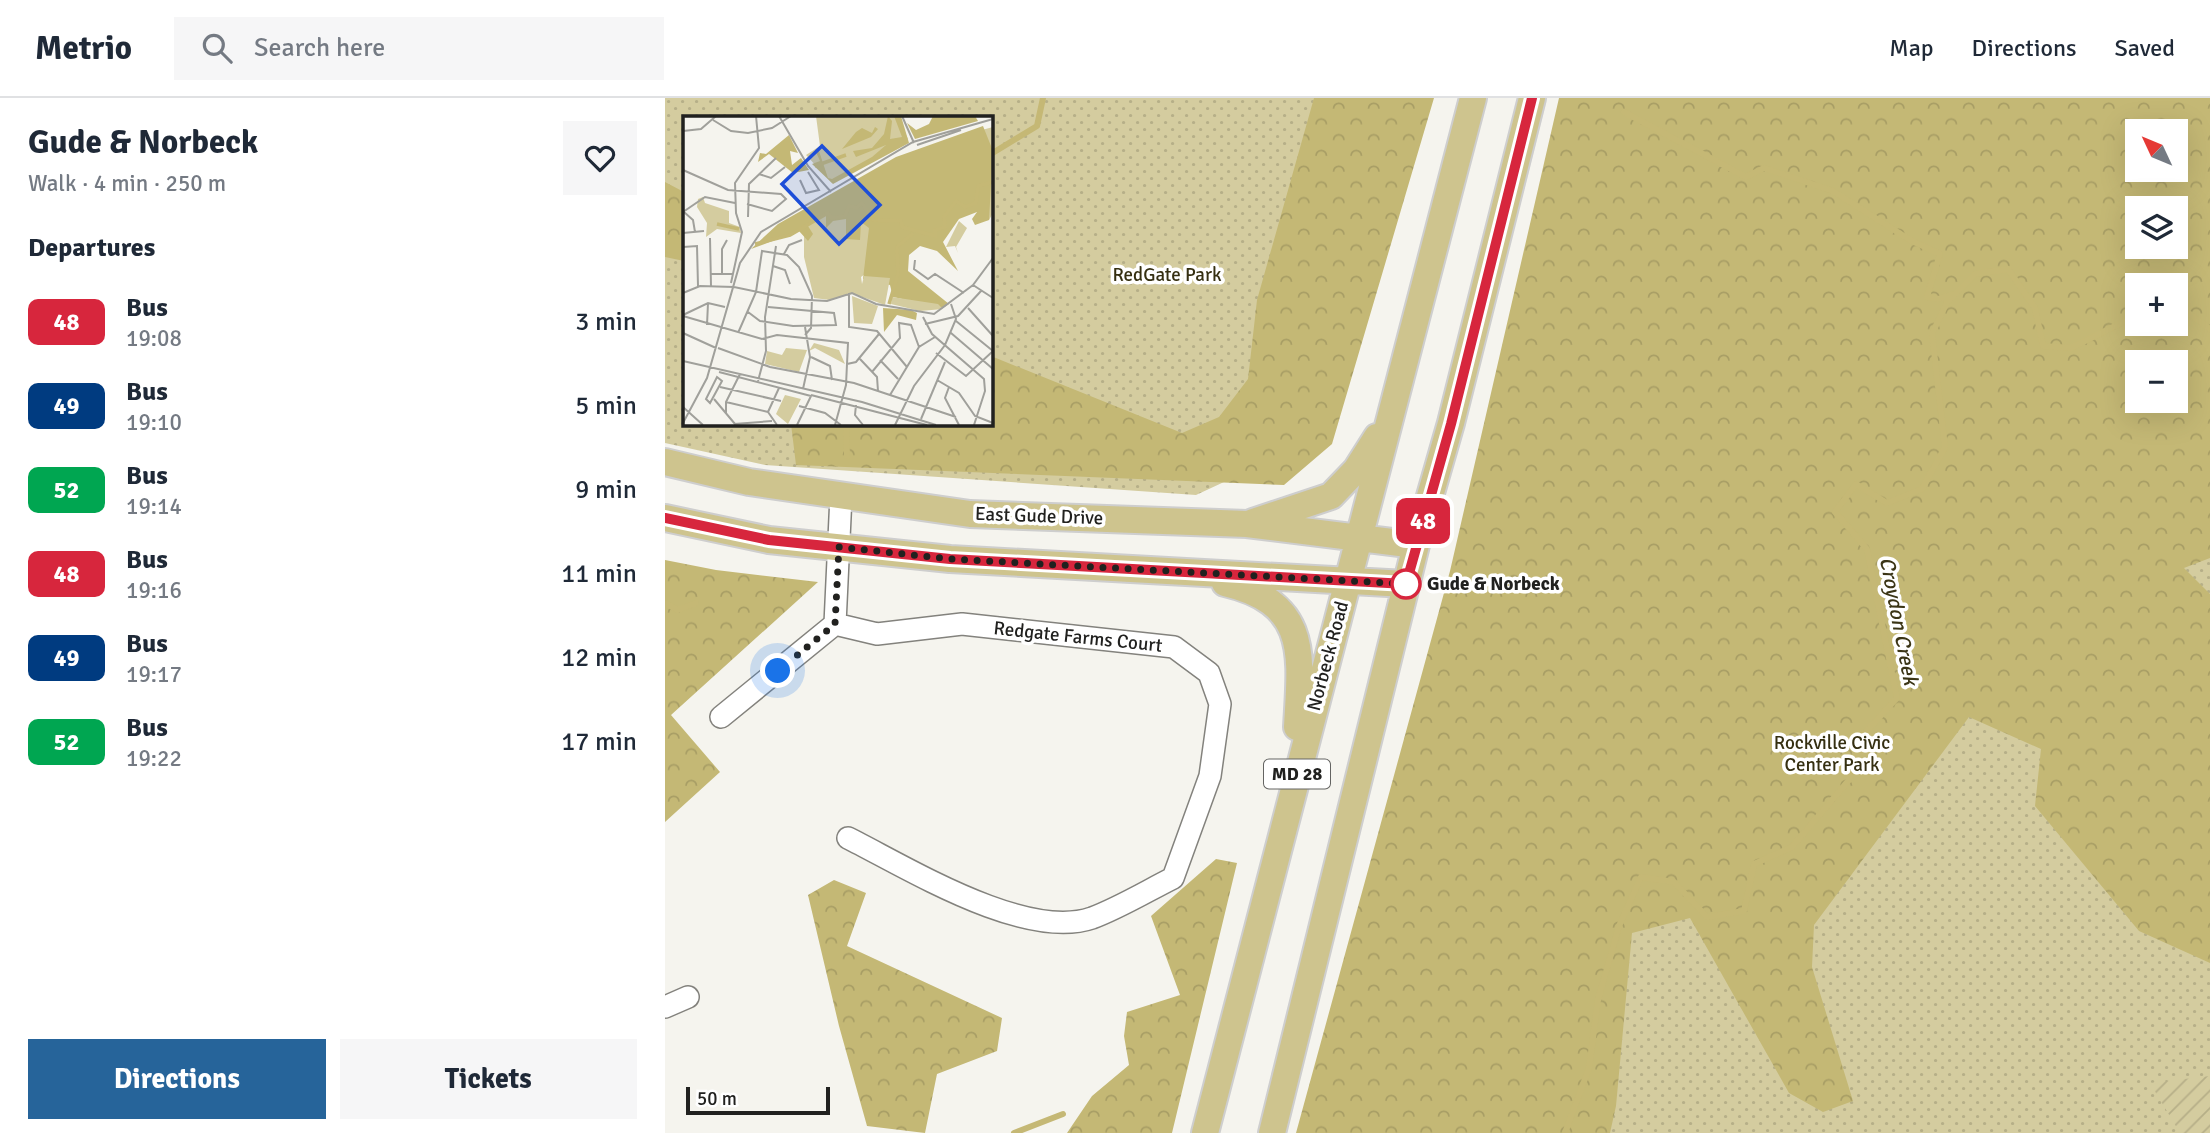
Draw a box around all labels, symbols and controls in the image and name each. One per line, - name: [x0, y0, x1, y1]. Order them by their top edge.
- search box: [174, 17, 664, 80]
- text: Metrio: [35, 28, 132, 69]
- icon: search: [198, 29, 236, 67]
- text: Search here: [254, 32, 385, 64]
- text: Map: [1889, 33, 1934, 63]
- text: Directions: [1972, 33, 2077, 63]
- text: Saved: [2115, 33, 2175, 63]
- inset map: [683, 116, 992, 425]
- north arrow: [2125, 119, 2187, 182]
- map controls: [2125, 119, 2188, 413]
- button: heart: [563, 121, 637, 195]
- text: Gude & Norbeck: [28, 122, 258, 163]
- text: Walk · 4 min · 250 m: [28, 169, 226, 198]
- button: layers: [2125, 196, 2188, 259]
- text: Departures: [28, 232, 155, 264]
- park label: RedGate Park: [1112, 263, 1222, 287]
- button: +: [2125, 273, 2188, 336]
- text: Bus: [126, 292, 168, 324]
- text: 3 min: [575, 306, 637, 338]
- text: 48: [54, 307, 79, 337]
- text: 19:08: [126, 324, 182, 353]
- button: −: [2125, 350, 2188, 413]
- text: Bus: [126, 376, 168, 408]
- text: 5 min: [575, 390, 637, 422]
- text: 49: [54, 391, 79, 421]
- text: 19:10: [126, 408, 182, 437]
- text: Bus: [126, 460, 168, 492]
- text: 9 min: [575, 474, 637, 506]
- text: 52: [54, 475, 79, 505]
- text: 19:14: [126, 492, 182, 521]
- line badge: 48: [1391, 498, 1455, 544]
- street label: East Gude Drive: [974, 502, 1104, 530]
- text: 48: [1410, 506, 1436, 536]
- text: Bus: [126, 544, 168, 576]
- water label: Croydon Creek: [1874, 555, 1925, 690]
- text: 11 min: [561, 558, 637, 590]
- text: 48: [54, 559, 79, 589]
- marker: Gude & Norbeck: [1391, 569, 1421, 599]
- place label: Gude & Norbeck: [1427, 572, 1560, 596]
- text: 19:16: [126, 576, 182, 605]
- street label: Norbeck Road: [1302, 598, 1354, 714]
- street label: Redgate Farms Court: [992, 616, 1164, 658]
- text: Bus: [126, 628, 168, 660]
- text: 12 min: [561, 642, 637, 674]
- text: 49: [54, 643, 79, 673]
- your location: [760, 653, 795, 688]
- text: 19:17: [126, 660, 182, 689]
- text: Bus: [126, 712, 168, 744]
- text: 17 min: [561, 726, 637, 758]
- text: 52: [54, 727, 79, 757]
- park label: Rockville Civic Center Park: [1774, 731, 1890, 777]
- text: 19:22: [126, 744, 182, 773]
- road number: MD 28: [1264, 760, 1330, 788]
- button: Directions: [28, 1039, 326, 1119]
- button: Tickets: [340, 1039, 637, 1119]
- scale bar: [686, 1084, 829, 1116]
- text: 50 m: [697, 1087, 737, 1111]

